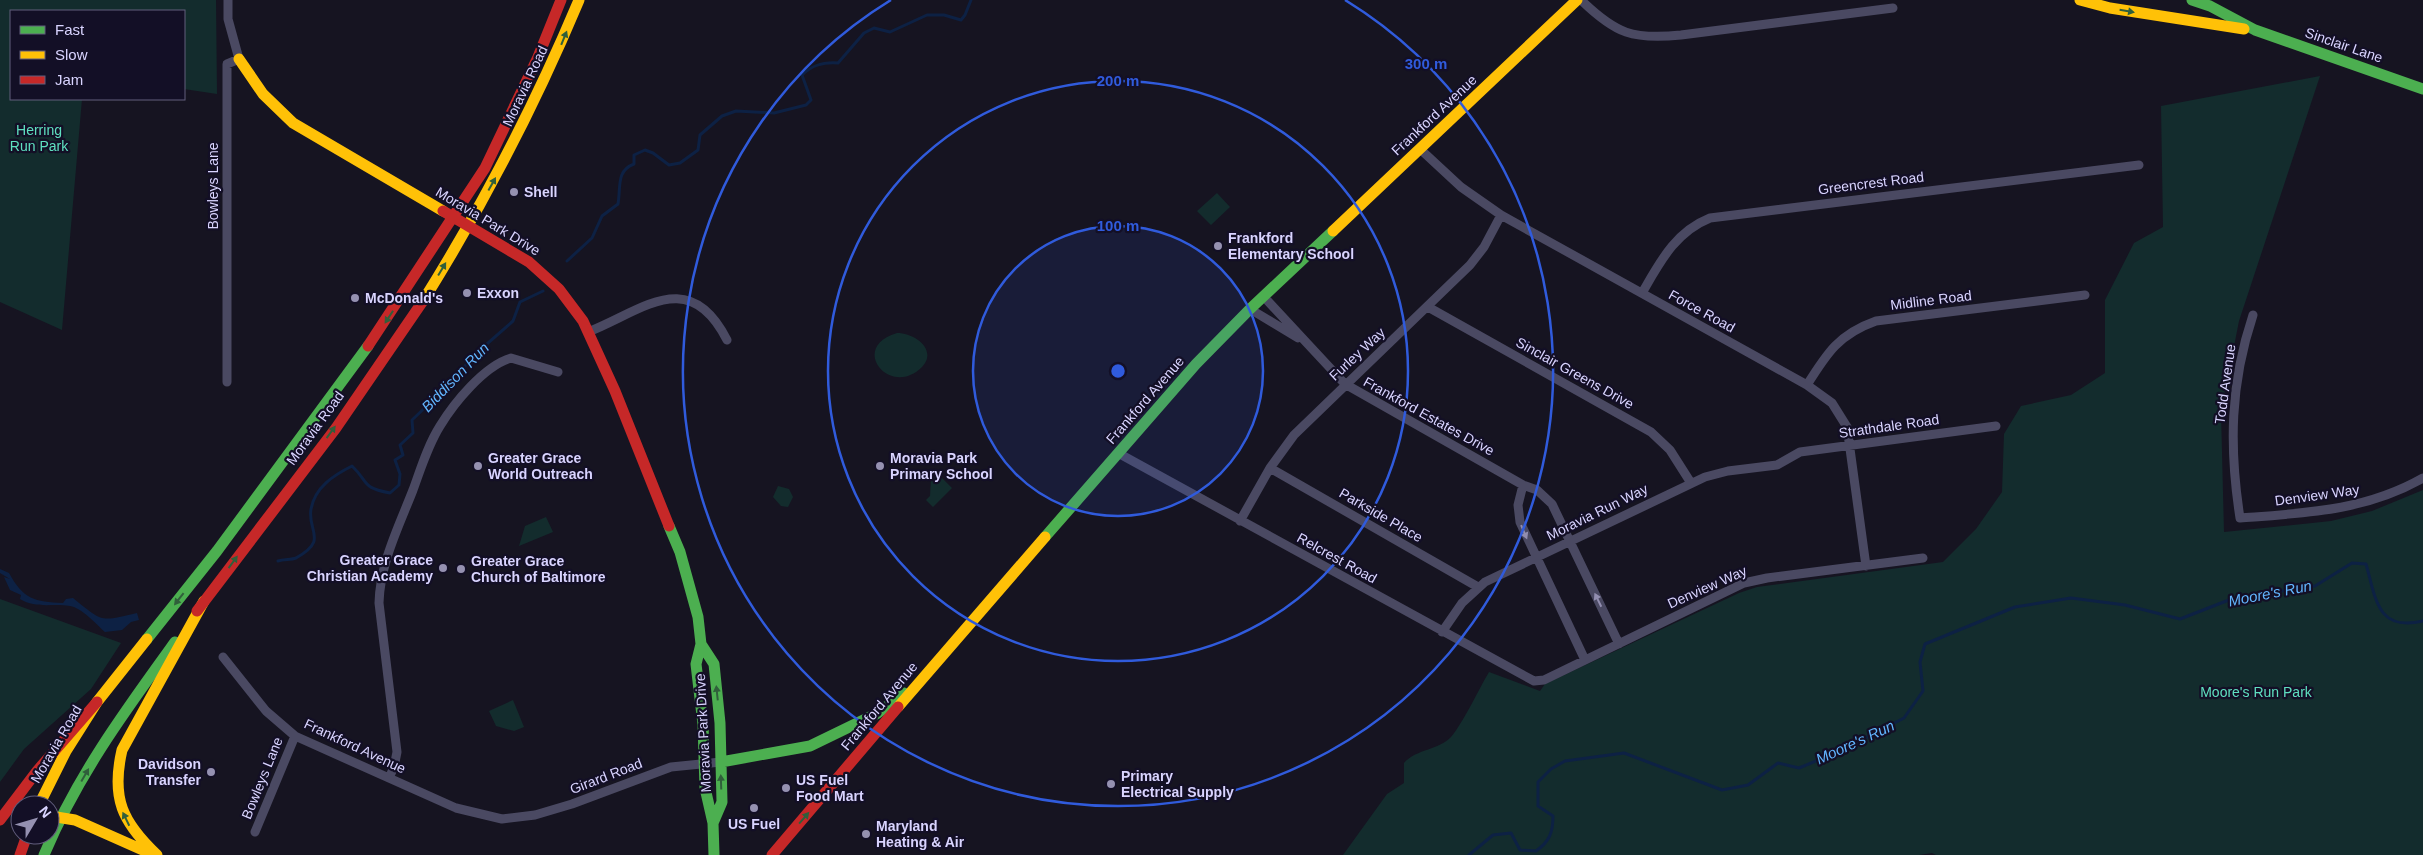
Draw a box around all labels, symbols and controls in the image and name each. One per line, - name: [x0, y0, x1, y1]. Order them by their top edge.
- one-way arrow: [2119, 7, 2135, 15]
- legend: [10, 10, 185, 100]
- text: Fast: [55, 21, 85, 38]
- street label: Sinclair Lane: [2303, 24, 2385, 66]
- one-way arrow: [560, 31, 568, 45]
- street label: Moravia Road: [499, 43, 551, 129]
- text: Slow: [55, 46, 88, 63]
- text: 300 m: [1405, 55, 1447, 72]
- text: Jam: [55, 71, 83, 88]
- street label: Frankford Avenue: [1388, 71, 1480, 158]
- text: 200 m: [1097, 72, 1139, 89]
- park label: Herring Run Park: [10, 122, 69, 154]
- street label: Bowleys Lane: [205, 142, 221, 230]
- street label: Greencrest Road: [1817, 169, 1925, 197]
- one-way arrow: [488, 176, 496, 191]
- street label: Moravia Park Drive: [433, 183, 543, 259]
- place label: Shell: [524, 184, 557, 200]
- marker: Shell: [508, 186, 520, 198]
- text: 100 m: [1097, 217, 1139, 234]
- place label: Frankford Elementary School: [1228, 230, 1354, 262]
- marker: Frankford Elementary School: [1212, 240, 1224, 252]
- one-way arrow: [437, 263, 446, 276]
- place label: Exxon: [477, 285, 519, 301]
- street label: Force Road: [1666, 286, 1738, 336]
- marker: Exxon: [461, 287, 473, 299]
- street label: Midline Road: [1889, 287, 1973, 313]
- place label: McDonald's: [365, 290, 443, 306]
- marker: McDonald's: [349, 292, 361, 304]
- one-way arrow: [384, 310, 394, 324]
- street label: Furley Way: [1326, 324, 1388, 384]
- street label: Sinclair Greens Drive: [1513, 334, 1637, 412]
- water label: Biddison Run: [418, 339, 492, 415]
- street label: Todd Avenue: [2211, 343, 2239, 425]
- street label: Frankford Avenue: [1103, 353, 1187, 447]
- centre of rings: [1109, 362, 1127, 380]
- street label: Frankford Estates Drive: [1361, 373, 1497, 459]
- street label: Moravia Road: [283, 388, 347, 468]
- street label: Strathdale Road: [1838, 411, 1940, 441]
- one-way arrow: [326, 425, 336, 439]
- place label: Greater Grace World Outreach: [488, 450, 593, 482]
- place label: Moravia Park Primary School: [890, 450, 993, 482]
- marker: Greater Grace World Outreach: [472, 460, 484, 472]
- marker: Moravia Park Primary School: [874, 460, 886, 472]
- street label: Moravia Run Way: [1544, 481, 1650, 543]
- street label: Denview Way: [2274, 481, 2360, 509]
- street label: Parkside Place: [1337, 485, 1426, 545]
- one-way arrow: [1521, 525, 1529, 539]
- street label: Relcrest Road: [1294, 530, 1380, 586]
- place label: Greater Grace Christian Academy: [307, 552, 433, 584]
- place label: Greater Grace Church of Baltimore: [471, 553, 606, 585]
- one-way arrow: [228, 555, 238, 569]
- marker: Greater Grace Christian Academy: [437, 562, 449, 574]
- street label: Denview Way: [1665, 562, 1749, 612]
- marker: Greater Grace Church of Baltimore: [455, 563, 467, 575]
- water label: Moore's Run: [2227, 577, 2313, 609]
- one-way arrow: [174, 592, 185, 605]
- one-way arrow: [1594, 593, 1602, 607]
- street label: Frankford Avenue: [837, 658, 921, 753]
- street label: Moravia Park Drive: [692, 673, 714, 793]
- park label: Moore's Run Park: [2200, 684, 2313, 700]
- one-way arrow: [713, 685, 721, 701]
- street label: Moravia Road: [27, 702, 85, 786]
- street label: Frankford Avenue: [302, 715, 409, 777]
- water label: Moore's Run: [1813, 716, 1897, 768]
- street label: Bowleys Lane: [238, 734, 286, 821]
- street label: Girard Road: [568, 755, 644, 797]
- place label: Davidson Transfer: [138, 756, 202, 788]
- marker: Davidson Transfer: [205, 766, 217, 778]
- one-way arrow: [80, 768, 89, 781]
- place label: Primary Electrical Supply: [1121, 768, 1234, 800]
- place label: US Fuel Food Mart: [796, 772, 864, 804]
- one-way arrow: [717, 774, 725, 790]
- marker: Primary Electrical Supply: [1105, 778, 1117, 790]
- marker: US Fuel Food Mart: [780, 782, 792, 794]
- north arrow: [10, 795, 60, 845]
- marker: US Fuel: [748, 802, 760, 814]
- text: N: [36, 803, 55, 821]
- one-way arrow: [798, 811, 809, 824]
- one-way arrow: [121, 812, 129, 826]
- place label: US Fuel: [728, 816, 780, 832]
- place label: Maryland Heating & Air: [876, 818, 965, 850]
- marker: Maryland Heating & Air: [860, 828, 872, 840]

